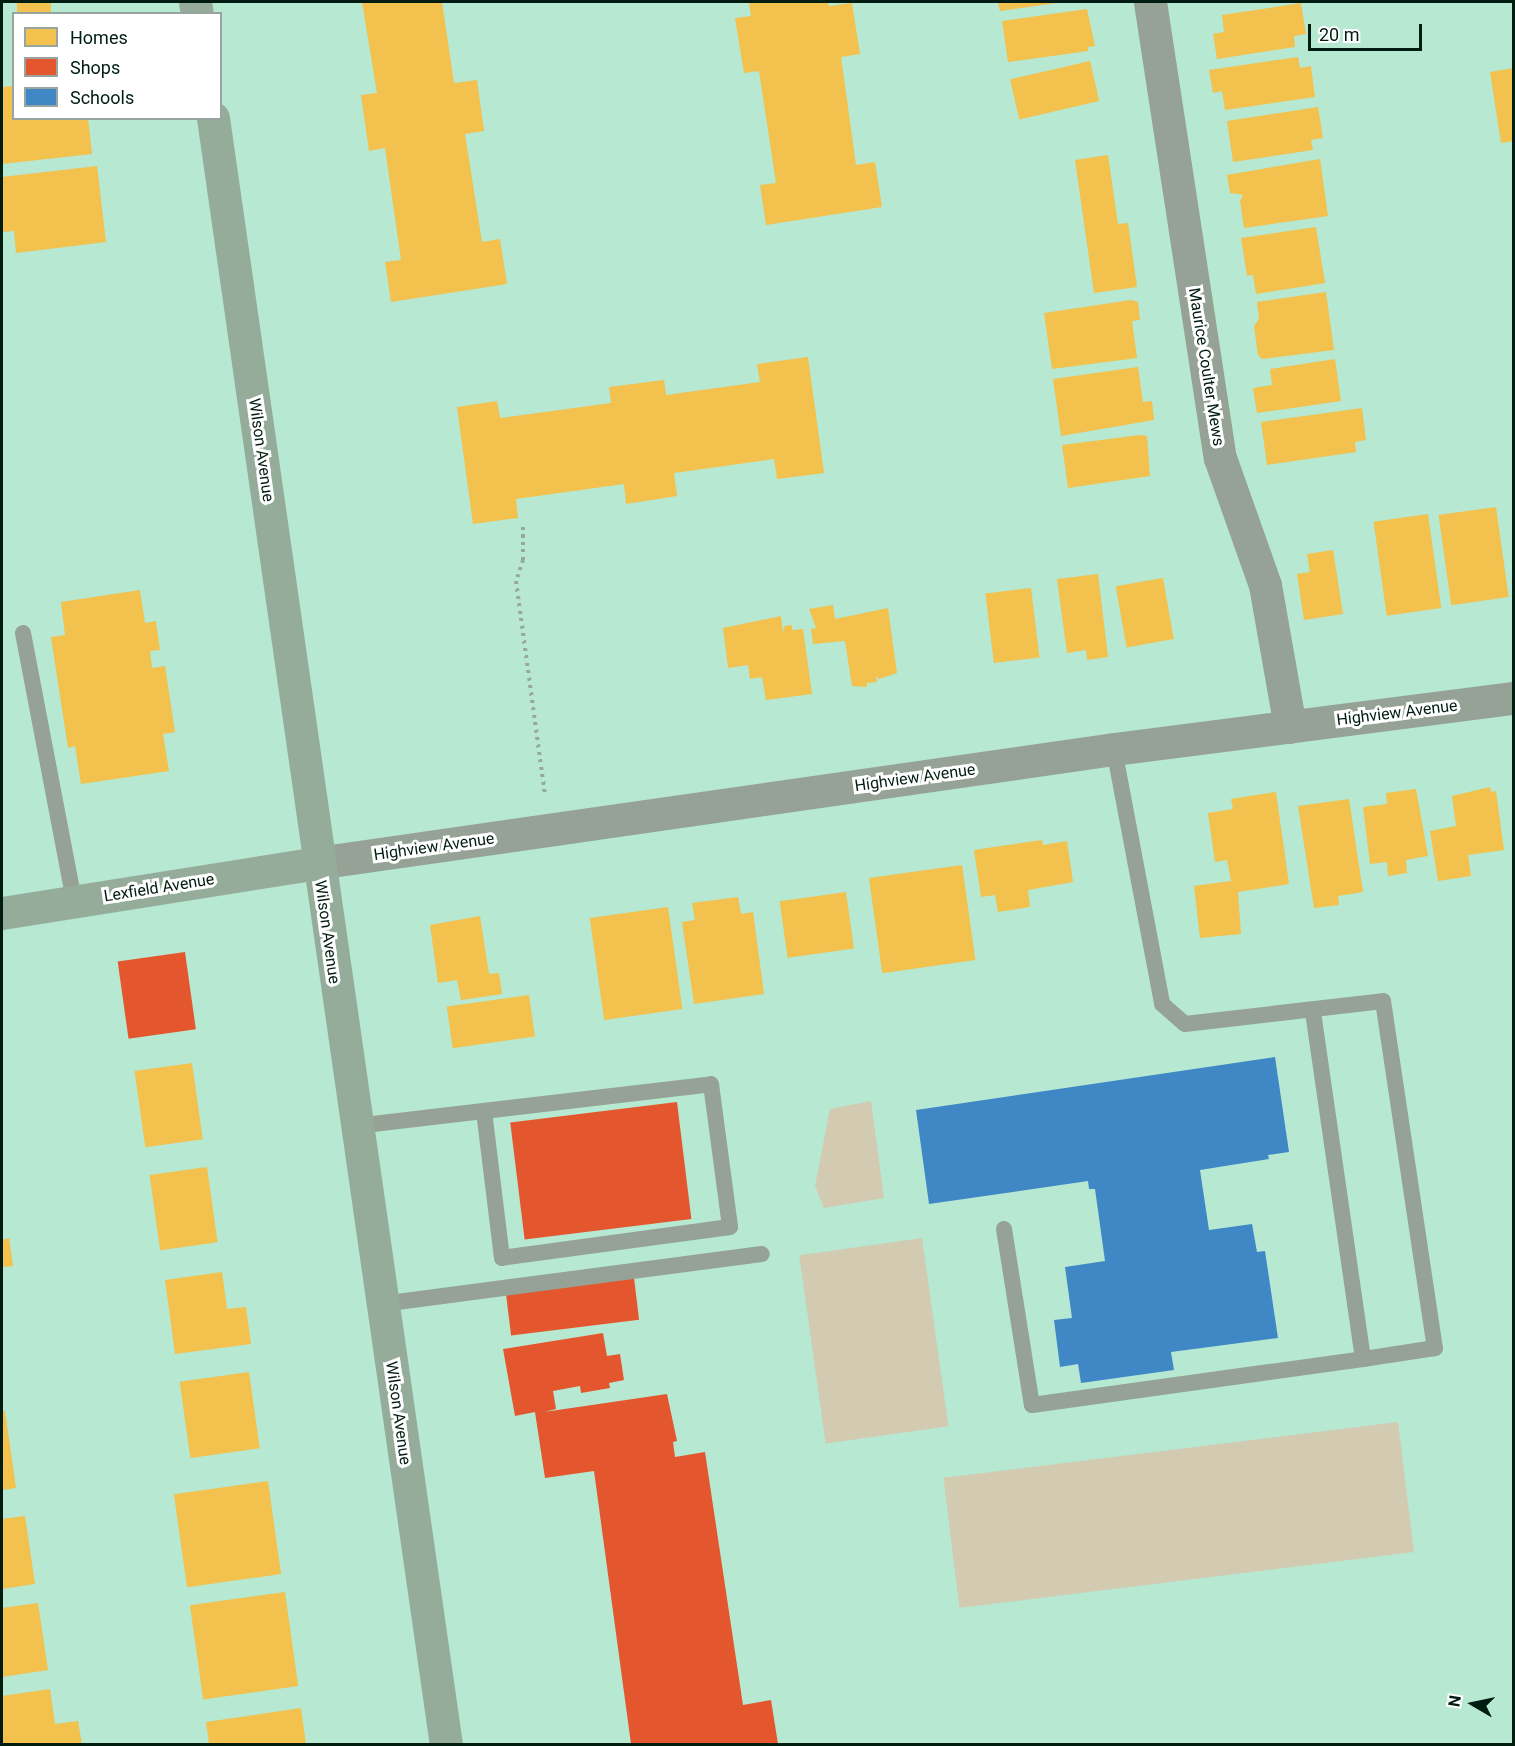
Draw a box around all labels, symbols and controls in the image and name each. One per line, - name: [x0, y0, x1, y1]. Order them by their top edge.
- legend: [12, 12, 222, 120]
- scale bar: [1311, 12, 1425, 50]
- text: 20 m: [1319, 24, 1359, 45]
- text: Homes: [70, 27, 128, 48]
- text: Shops: [70, 57, 120, 78]
- text: Schools: [70, 87, 134, 108]
- street label: Maurice Coulter Mews: [1184, 287, 1228, 447]
- street label: Wilson Avenue: [244, 397, 278, 503]
- street label: Highview Avenue: [1336, 696, 1458, 730]
- street label: Highview Avenue: [853, 760, 977, 796]
- street label: Highview Avenue: [372, 829, 496, 865]
- street label: Lexfield Avenue: [102, 870, 216, 906]
- street label: Wilson Avenue: [310, 879, 344, 985]
- street label: Wilson Avenue: [381, 1360, 415, 1466]
- north arrow: [1443, 1674, 1503, 1734]
- text: N: [1444, 1694, 1465, 1708]

